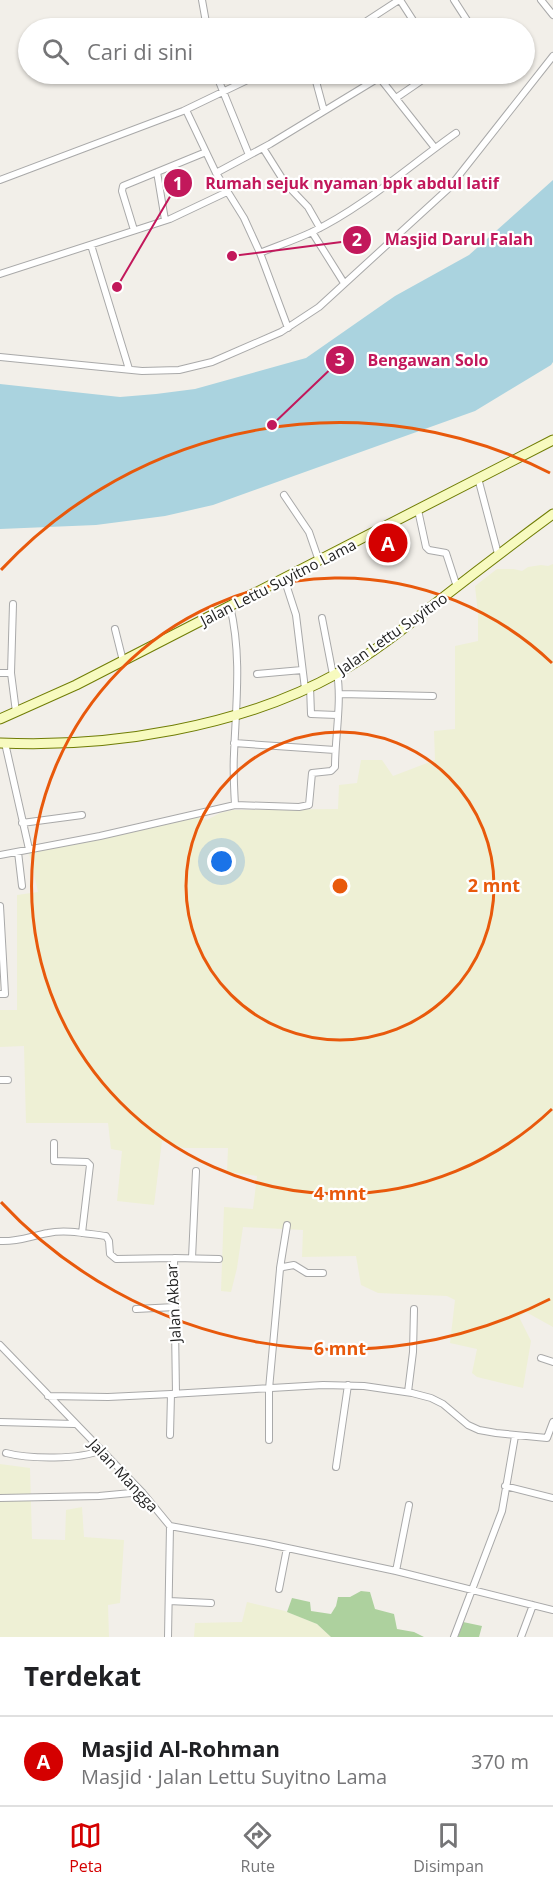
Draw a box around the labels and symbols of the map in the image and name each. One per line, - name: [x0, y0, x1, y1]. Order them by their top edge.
- callout: Rumah sejuk nyaman bpk abdul latif: [163, 166, 511, 200]
- text: 1: [173, 171, 183, 195]
- text: Rumah sejuk nyaman bpk abdul latif: [205, 172, 500, 194]
- callout: Masjid Darul Falah: [342, 223, 545, 257]
- text: 2: [352, 227, 362, 251]
- text: Masjid Darul Falah: [385, 228, 533, 250]
- callout: Bengawan Solo: [325, 343, 500, 377]
- text: 3: [335, 347, 345, 371]
- text: Bengawan Solo: [368, 349, 489, 371]
- pin: A: [368, 520, 408, 566]
- street label: Jalan Lettu Suyitno Lama: [195, 534, 359, 631]
- street label: Jalan Lettu Suyitno: [331, 588, 451, 680]
- your location: [207, 847, 236, 876]
- text: 2 mnt: [468, 873, 520, 897]
- centre of rings: [330, 876, 350, 896]
- text: 4 mnt: [314, 1181, 366, 1205]
- street label: Jalan Akbar: [161, 1263, 185, 1345]
- text: 6 mnt: [314, 1336, 366, 1360]
- street label: Jalan Mangga: [84, 1433, 163, 1516]

